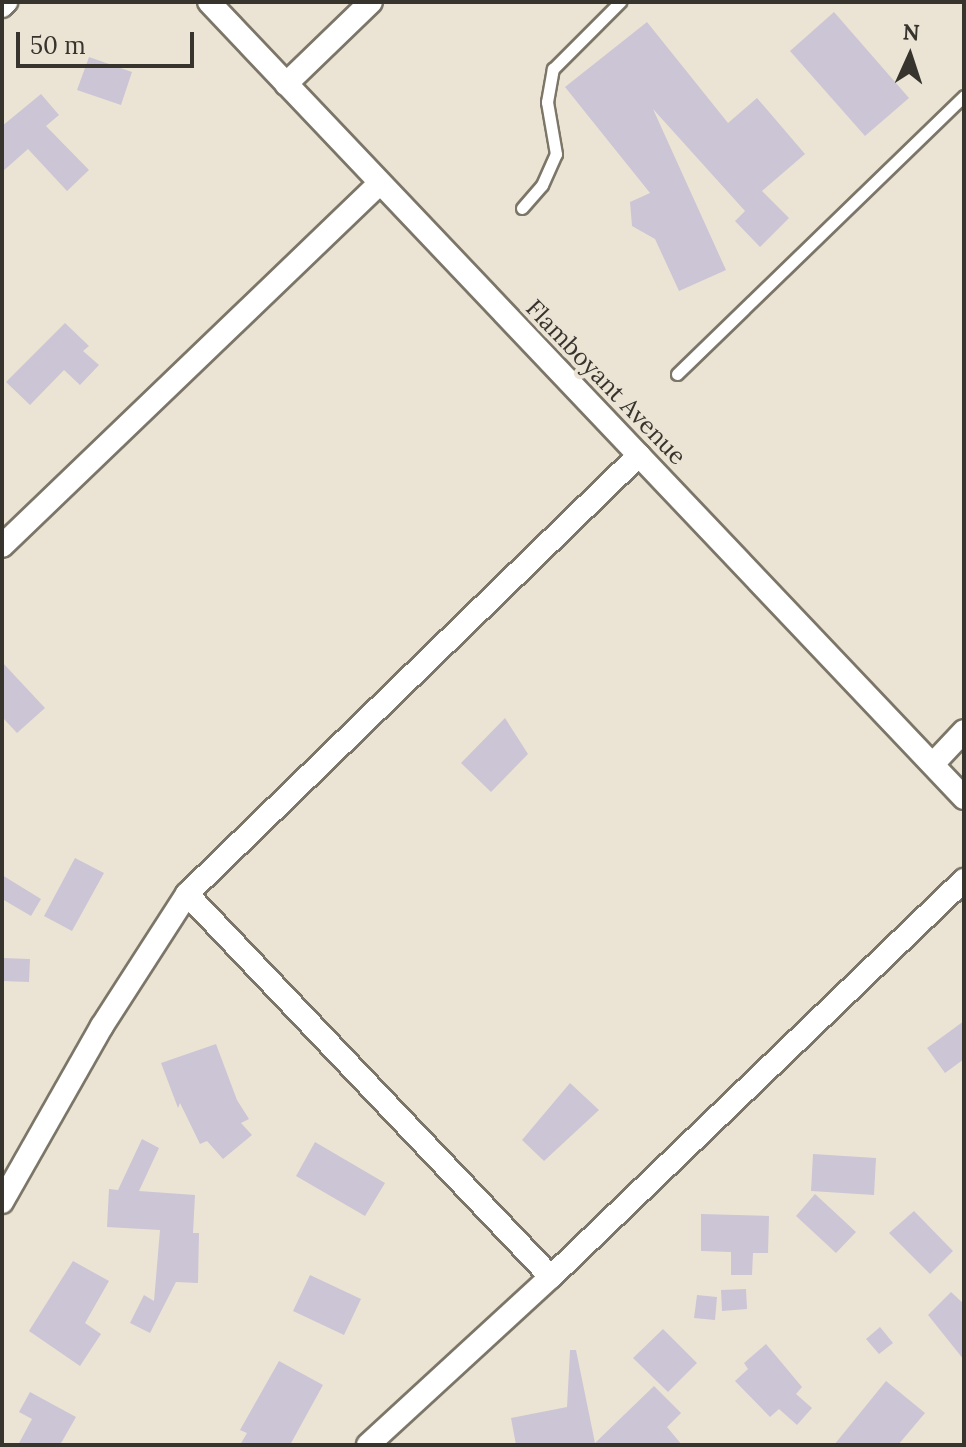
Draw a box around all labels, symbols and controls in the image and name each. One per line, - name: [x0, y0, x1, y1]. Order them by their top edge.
- scale bar: [20, 16, 198, 66]
- north arrow: [870, 16, 950, 96]
- text: N: [902, 18, 920, 46]
- text: 50 m: [30, 30, 86, 61]
- street label: Flamboyant Avenue: [520, 294, 692, 470]

